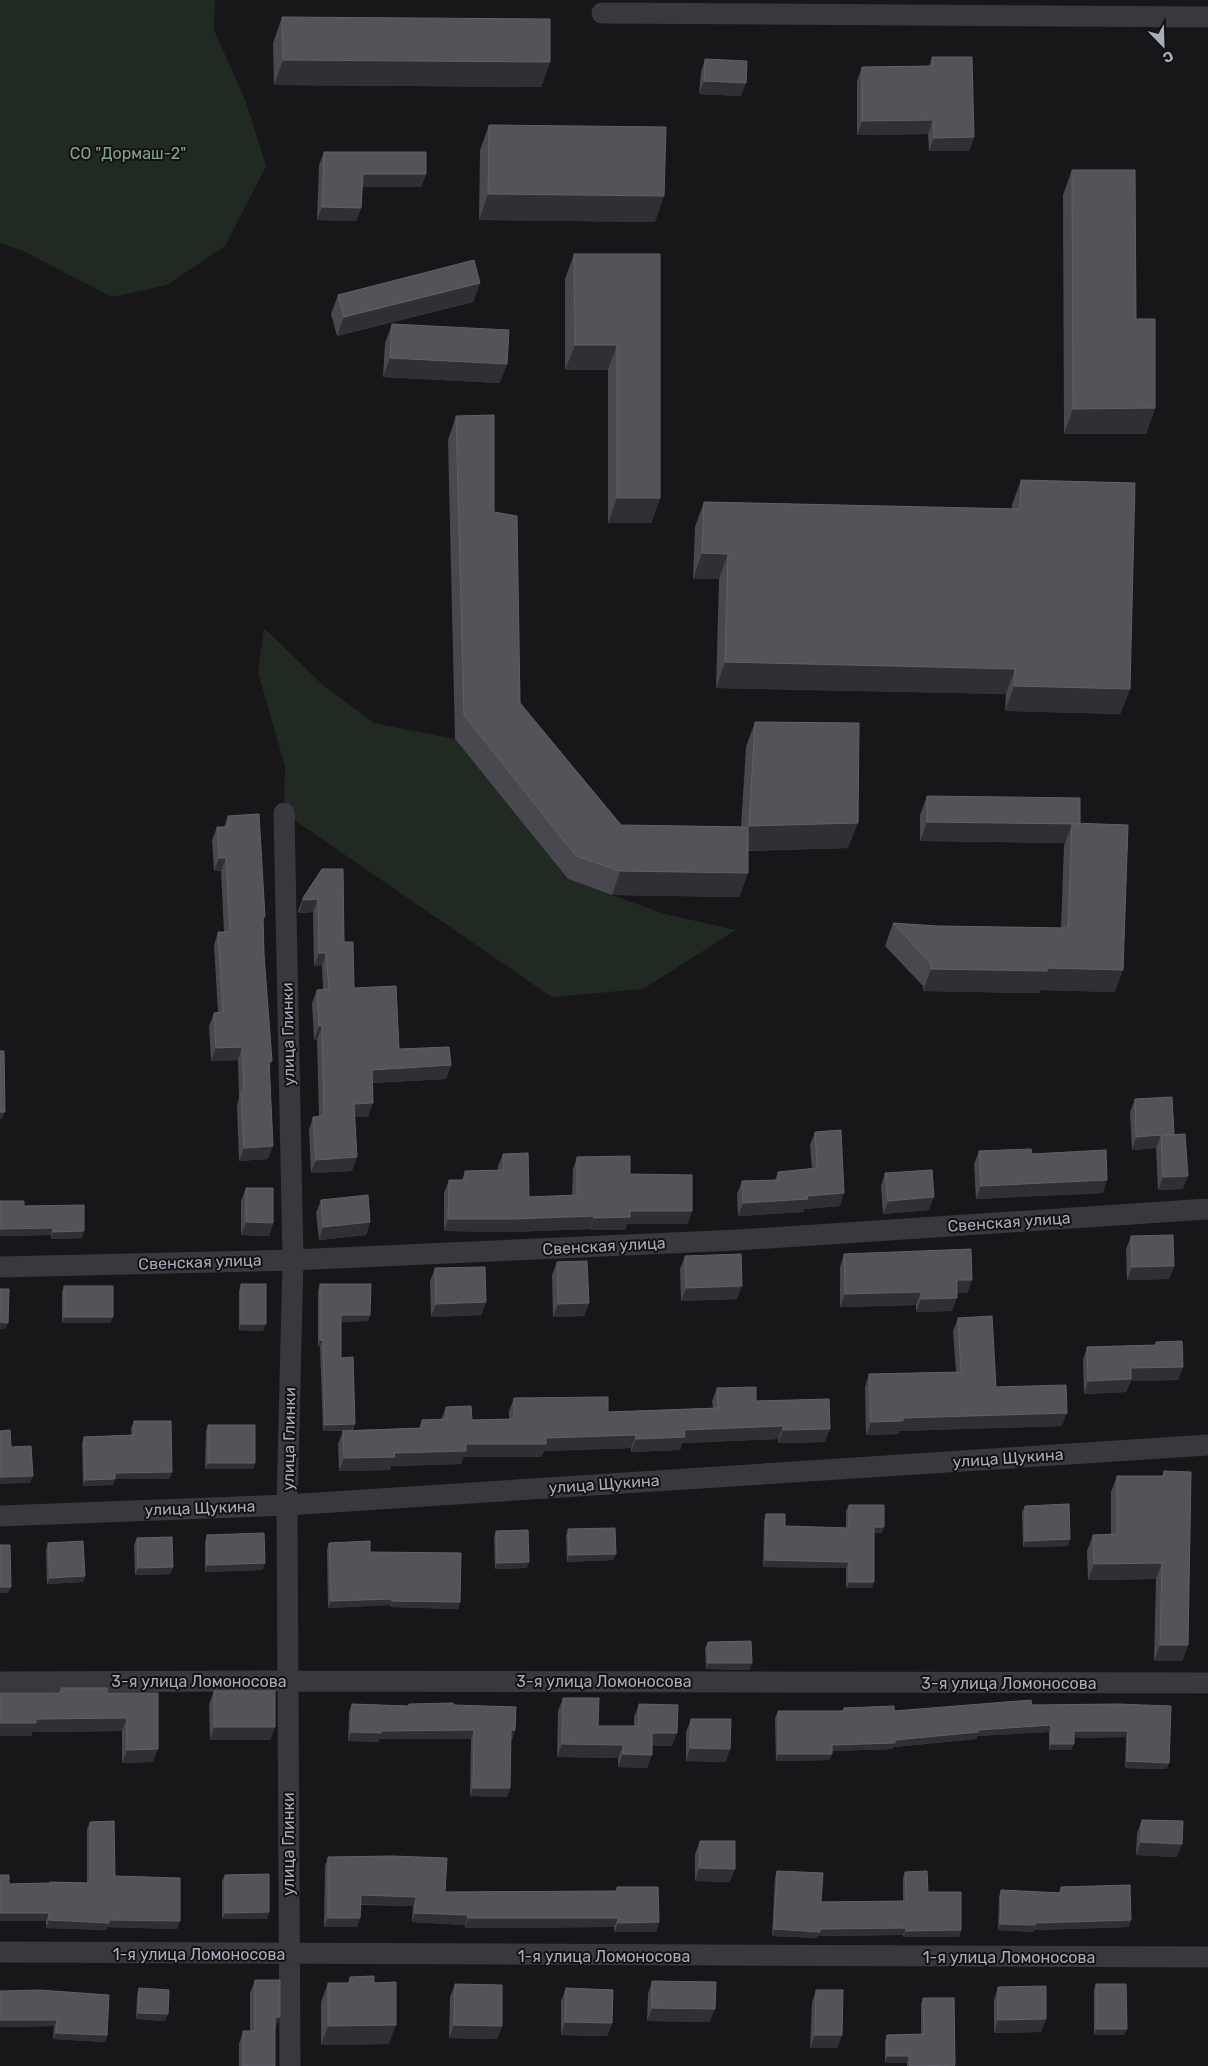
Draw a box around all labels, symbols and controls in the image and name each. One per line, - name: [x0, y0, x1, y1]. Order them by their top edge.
- north arrow: [1138, 20, 1188, 70]
- text: С: [1160, 47, 1176, 66]
- park label: СО "Дормаш-2": [70, 144, 186, 163]
- street label: улица Глинки: [278, 982, 298, 1086]
- street label: Свенская улица: [947, 1208, 1071, 1236]
- street label: Свенская улица: [542, 1233, 666, 1259]
- street label: Свенская улица: [138, 1250, 262, 1274]
- street label: улица Глинки: [279, 1387, 299, 1491]
- street label: улица Щукина: [952, 1445, 1064, 1471]
- street label: улица Щукина: [548, 1471, 660, 1497]
- street label: улица Щукина: [144, 1497, 256, 1519]
- street label: 3-я улица Ломоносова: [111, 1672, 287, 1691]
- street label: 3-я улица Ломоносова: [516, 1672, 692, 1691]
- street label: 3-я улица Ломоносова: [921, 1674, 1097, 1693]
- street label: улица Глинки: [279, 1792, 298, 1896]
- street label: 1-я улица Ломоносова: [113, 1945, 285, 1964]
- street label: 1-я улица Ломоносова: [518, 1947, 690, 1966]
- street label: 1-я улица Ломоносова: [923, 1948, 1095, 1967]

